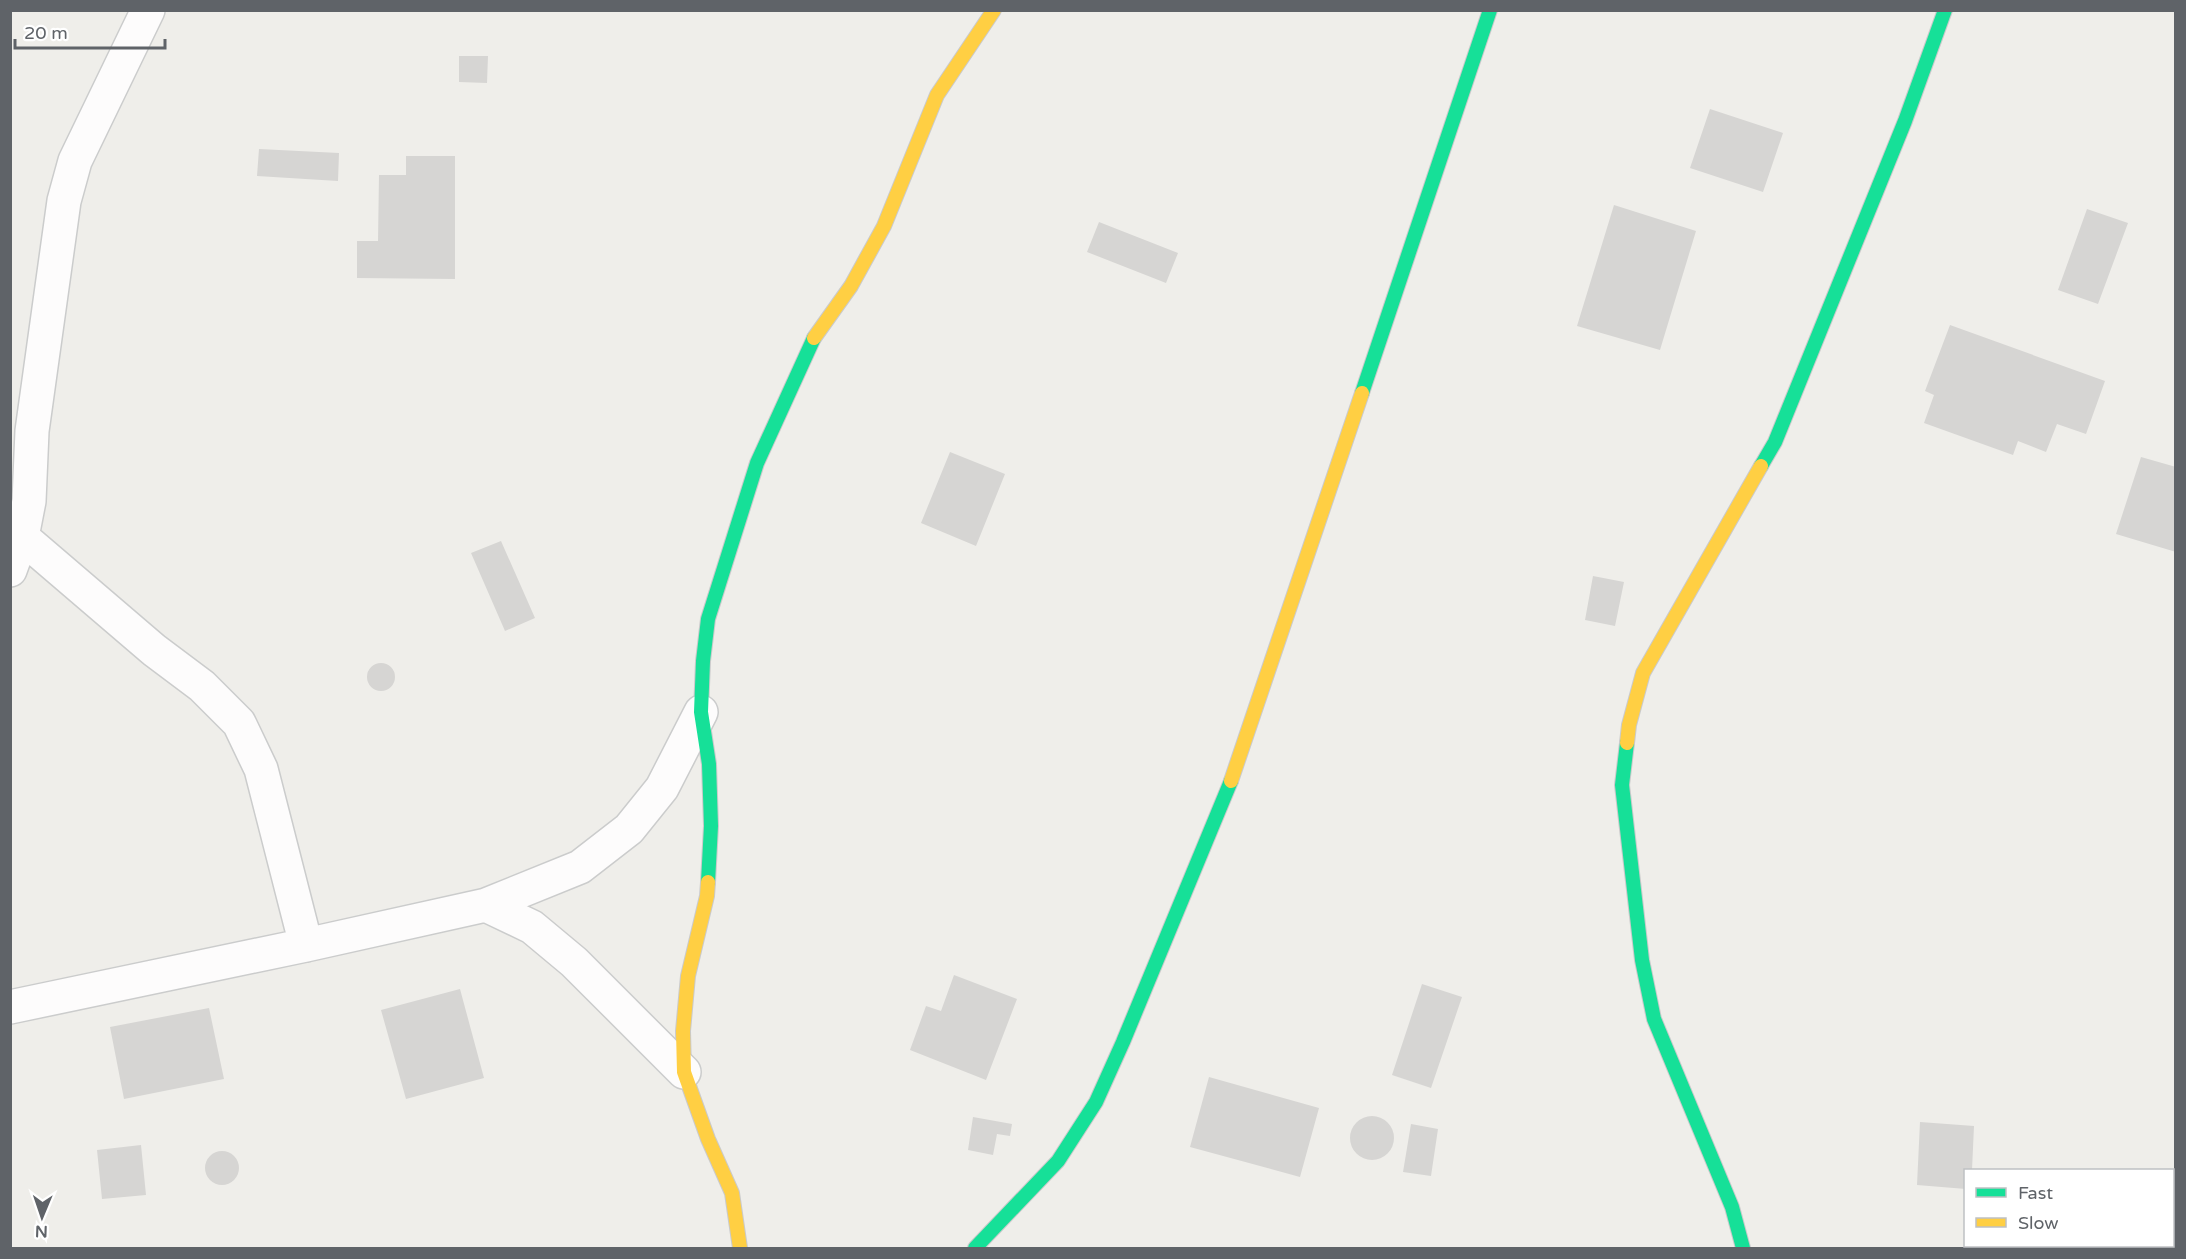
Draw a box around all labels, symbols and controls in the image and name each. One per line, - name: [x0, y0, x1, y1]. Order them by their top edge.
- scale bar: [15, 12, 165, 50]
- text: 20 m: [24, 22, 68, 44]
- legend: [1964, 1169, 2174, 1247]
- text: Fast: [2018, 1182, 2053, 1204]
- north arrow: [12, 1187, 72, 1247]
- text: Slow: [2018, 1212, 2059, 1234]
- text: N: [35, 1221, 48, 1241]

